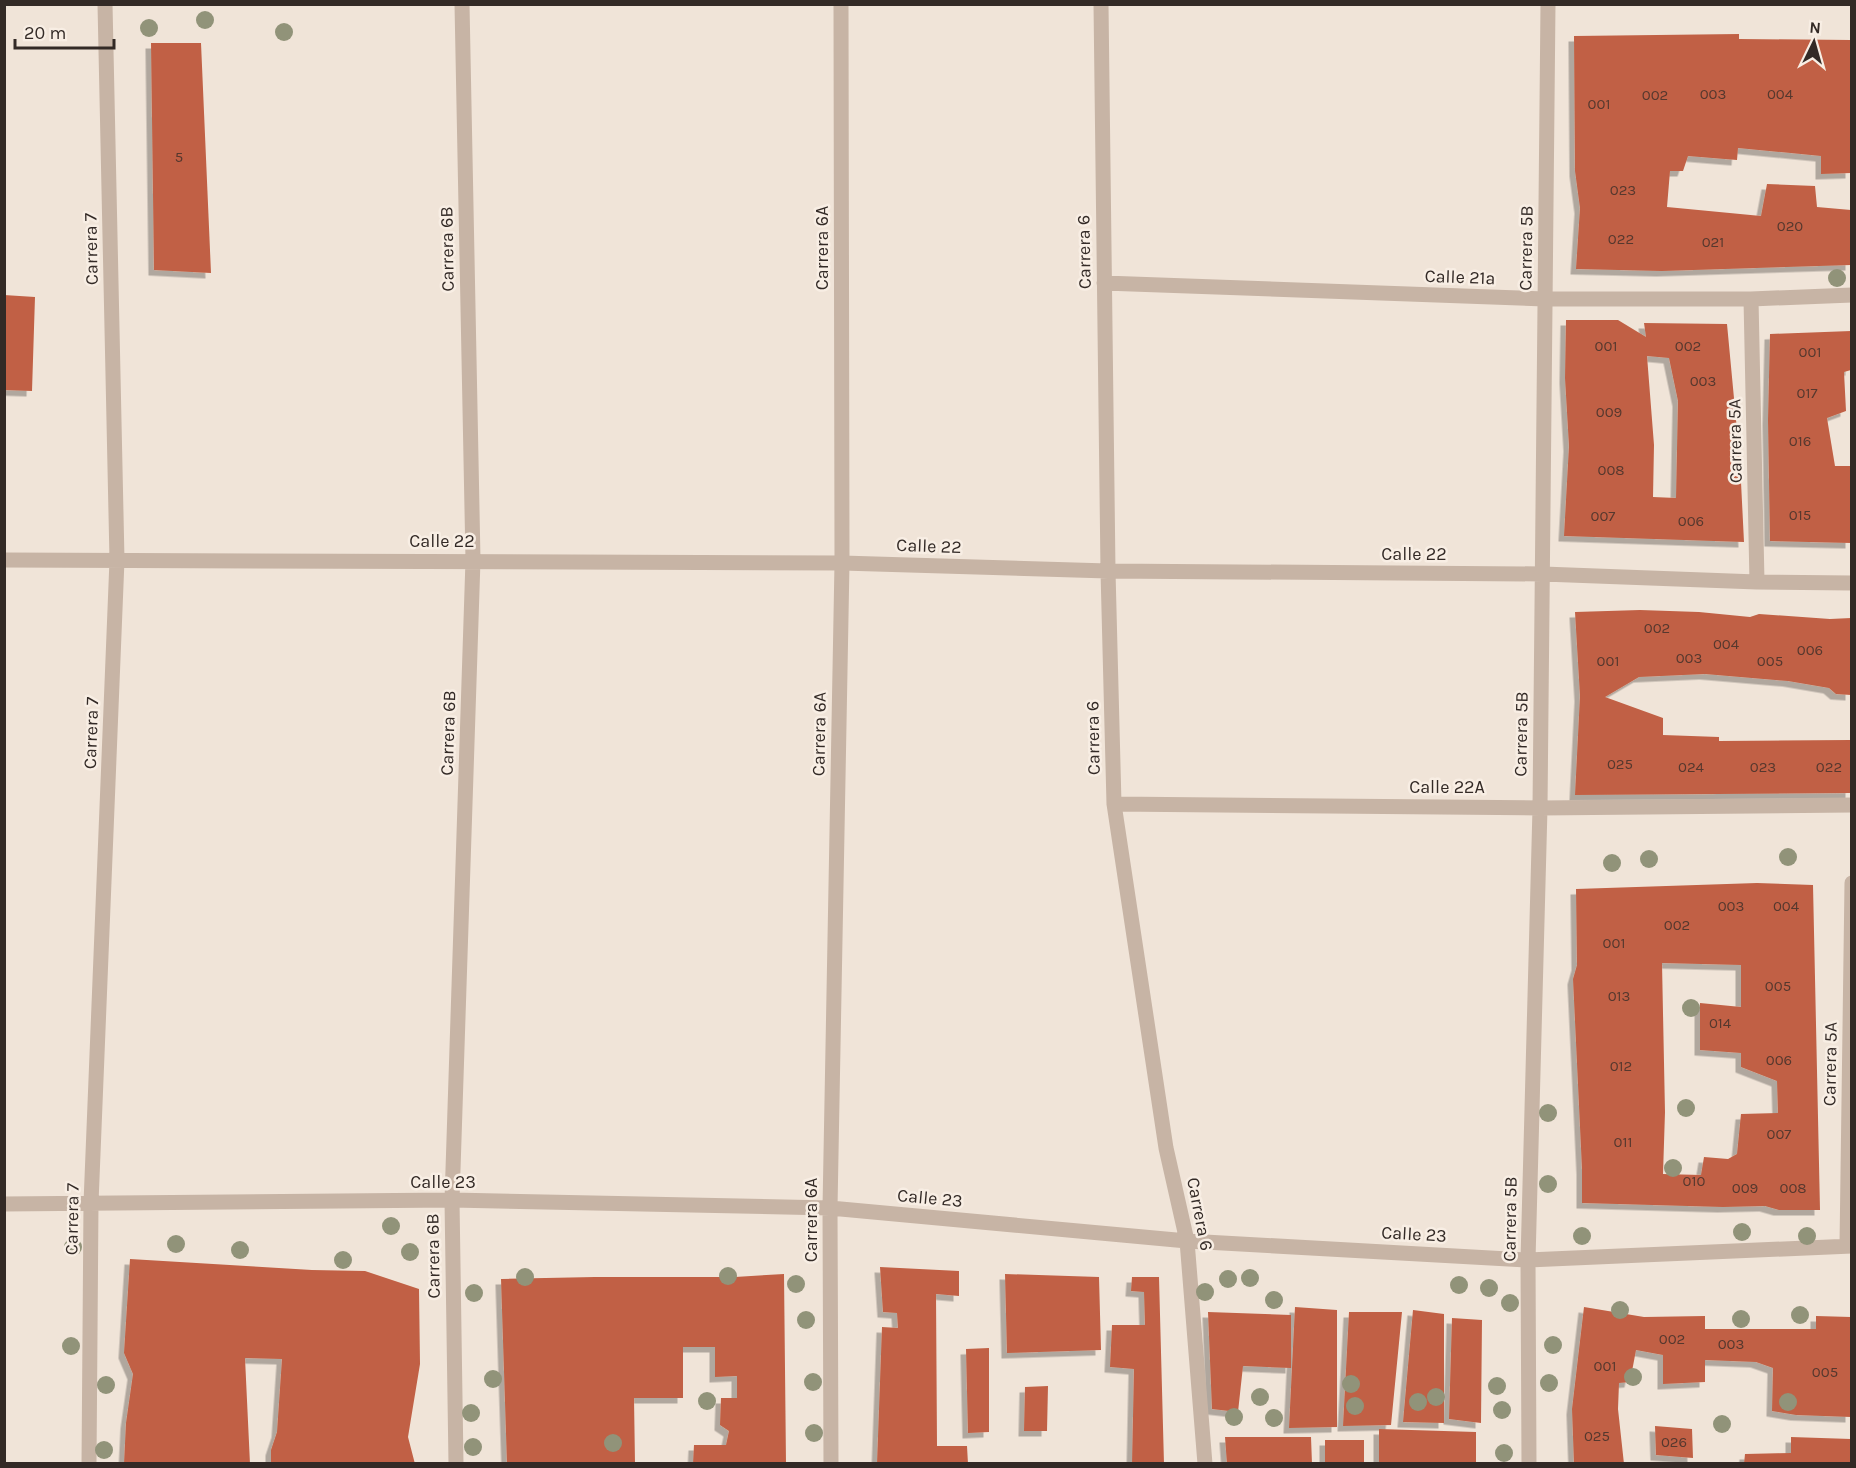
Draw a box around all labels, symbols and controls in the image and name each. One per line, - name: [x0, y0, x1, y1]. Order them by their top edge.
- scale bar: [15, 12, 114, 50]
- north arrow: [1784, 12, 1844, 72]
- text: N: [1809, 18, 1822, 38]
- text: 20 m: [24, 22, 66, 44]
- house number: 003: [1700, 85, 1726, 103]
- house number: 004: [1767, 85, 1794, 103]
- house number: 002: [1642, 86, 1668, 104]
- house number: 001: [1588, 95, 1610, 113]
- house number: 5: [175, 148, 183, 166]
- house number: 023: [1610, 181, 1636, 199]
- street label: Carrera 5B: [1514, 205, 1538, 291]
- street label: Carrera 6B: [435, 206, 459, 292]
- street label: Carrera 6A: [811, 206, 833, 290]
- street label: Carrera 7: [79, 212, 103, 285]
- street label: Carrera 6: [1072, 215, 1096, 289]
- house number: 020: [1777, 217, 1803, 235]
- house number: 022: [1608, 230, 1634, 248]
- house number: 021: [1702, 233, 1724, 251]
- street label: Calle 21a: [1424, 265, 1496, 289]
- house number: 001: [1595, 337, 1617, 355]
- house number: 002: [1675, 337, 1701, 355]
- house number: 001: [1799, 343, 1821, 361]
- house number: 003: [1690, 372, 1716, 390]
- house number: 017: [1797, 384, 1817, 402]
- street label: Carrera 5A: [1723, 399, 1747, 483]
- house number: 009: [1596, 403, 1622, 421]
- house number: 016: [1789, 432, 1811, 450]
- house number: 008: [1597, 461, 1625, 479]
- house number: 015: [1789, 506, 1811, 524]
- house number: 007: [1591, 507, 1615, 525]
- house number: 006: [1678, 512, 1704, 530]
- street label: Calle 22: [409, 530, 475, 552]
- street label: Calle 22: [896, 534, 962, 558]
- street label: Calle 22: [1381, 543, 1447, 565]
- house number: 002: [1644, 619, 1670, 637]
- house number: 004: [1713, 635, 1740, 653]
- house number: 006: [1797, 641, 1823, 659]
- house number: 003: [1676, 649, 1702, 667]
- house number: 001: [1597, 652, 1619, 670]
- house number: 005: [1757, 652, 1783, 670]
- street label: Carrera 6B: [436, 690, 460, 776]
- street label: Carrera 5B: [1509, 691, 1533, 777]
- street label: Carrera 6A: [807, 692, 831, 776]
- street label: Carrera 7: [79, 696, 103, 770]
- street label: Carrera 6: [1081, 701, 1105, 775]
- house number: 025: [1607, 755, 1633, 773]
- house number: 024: [1678, 758, 1705, 776]
- house number: 023: [1750, 758, 1776, 776]
- house number: 022: [1816, 758, 1842, 776]
- street label: Calle 22A: [1409, 776, 1485, 798]
- house number: 003: [1718, 897, 1744, 915]
- house number: 004: [1773, 897, 1800, 915]
- house number: 002: [1664, 916, 1690, 934]
- house number: 001: [1603, 934, 1625, 952]
- house number: 005: [1765, 977, 1791, 995]
- house number: 013: [1608, 987, 1630, 1005]
- house number: 014: [1709, 1014, 1732, 1032]
- street label: Carrera 5A: [1818, 1022, 1842, 1106]
- house number: 006: [1766, 1051, 1792, 1069]
- house number: 012: [1610, 1057, 1632, 1075]
- house number: 007: [1767, 1125, 1791, 1143]
- house number: 011: [1614, 1133, 1632, 1151]
- street label: Calle 23: [410, 1171, 476, 1193]
- house number: 010: [1683, 1172, 1705, 1190]
- street label: Carrera 6: [1182, 1175, 1218, 1253]
- street label: Carrera 5B: [1498, 1176, 1522, 1262]
- street label: Carrera 6A: [800, 1178, 822, 1262]
- house number: 009: [1732, 1179, 1758, 1197]
- house number: 008: [1779, 1179, 1807, 1197]
- street label: Carrera 7: [60, 1182, 84, 1255]
- street label: Calle 23: [896, 1184, 964, 1212]
- street label: Carrera 6B: [421, 1213, 445, 1299]
- street label: Calle 23: [1381, 1221, 1447, 1247]
- house number: 002: [1659, 1330, 1685, 1348]
- house number: 003: [1718, 1335, 1744, 1353]
- house number: 001: [1594, 1357, 1616, 1375]
- house number: 005: [1812, 1363, 1838, 1381]
- house number: 025: [1584, 1427, 1610, 1445]
- house number: 026: [1661, 1433, 1687, 1451]

